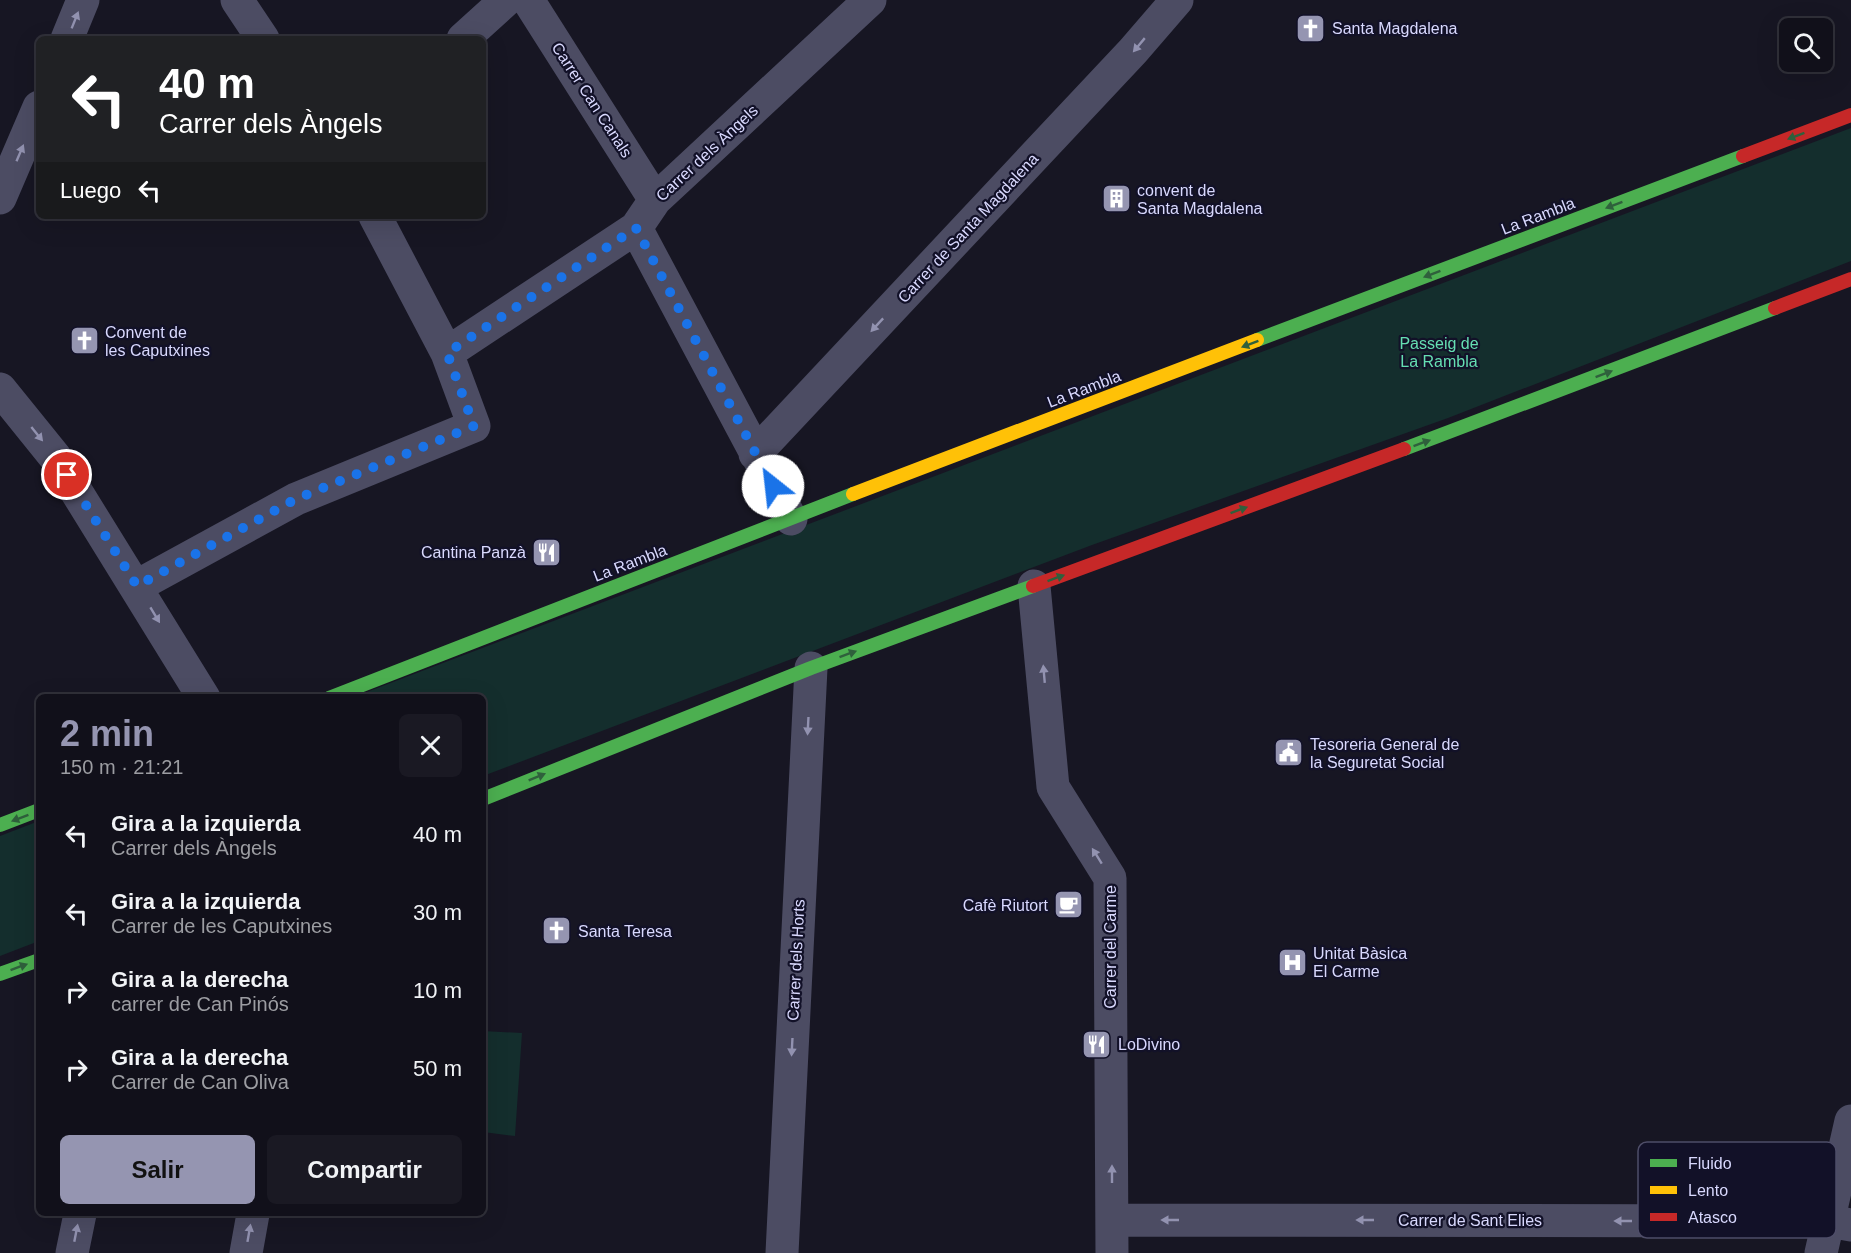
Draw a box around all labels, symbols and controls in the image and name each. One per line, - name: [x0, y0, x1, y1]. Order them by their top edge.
- one-way arrow: [70, 10, 80, 28]
- church icon: Santa Magdalena: [1295, 12, 1327, 44]
- map controls: [1779, 18, 1833, 72]
- button: search: [1779, 18, 1833, 72]
- place label: Santa Magdalena: [1332, 20, 1458, 37]
- one-way arrow: [1133, 37, 1146, 52]
- street label: Carrer Can Canals: [549, 39, 635, 161]
- icon: left: [60, 60, 138, 138]
- text: 40 m: [159, 60, 255, 107]
- street label: Carrer dels Àngels: [652, 101, 761, 204]
- text: Carrer dels Àngels: [159, 109, 383, 139]
- one-way arrow: [1787, 131, 1805, 141]
- one-way arrow: [15, 144, 24, 161]
- street label: Carrer de Santa Magdalena: [894, 150, 1042, 306]
- icon: left: [133, 174, 166, 207]
- text: Luego: [60, 178, 121, 203]
- place label: convent de Santa Magdalena: [1137, 182, 1263, 217]
- building icon: convent de Santa Magdalena: [1100, 183, 1132, 215]
- street label: La Rambla: [1499, 194, 1577, 238]
- one-way arrow: [1605, 201, 1623, 210]
- one-way arrow: [1423, 270, 1441, 280]
- one-way arrow: [870, 318, 884, 333]
- place label: Convent de les Caputxines: [105, 324, 210, 359]
- church icon: Convent de les Caputxines: [68, 325, 100, 357]
- park label: Passeig de La Rambla: [1399, 335, 1479, 370]
- one-way arrow: [1240, 339, 1258, 349]
- street label: La Rambla: [1045, 367, 1123, 411]
- one-way arrow: [1595, 368, 1613, 378]
- one-way arrow: [30, 427, 43, 442]
- one-way arrow: [1413, 437, 1431, 447]
- pin: [41, 449, 92, 500]
- position arrow: [741, 454, 805, 518]
- icon: arrive: [50, 458, 83, 491]
- one-way arrow: [1230, 505, 1248, 515]
- restaurant icon: Cantina Panzà: [531, 536, 563, 568]
- street label: La Rambla: [591, 541, 669, 585]
- place label: Cantina Panzà: [421, 544, 526, 561]
- one-way arrow: [1047, 573, 1065, 583]
- one-way arrow: [149, 607, 160, 623]
- one-way arrow: [839, 649, 857, 659]
- one-way arrow: [1039, 665, 1049, 684]
- text: 2 min: [60, 713, 154, 754]
- button: close: [399, 714, 462, 777]
- one-way arrow: [803, 717, 812, 736]
- place label: Tesoreria General de la Seguretat Social: [1310, 736, 1460, 771]
- public building icon: Tesoreria General de la Seguretat Social: [1273, 737, 1305, 769]
- text: 150 m · 21:21: [60, 756, 183, 778]
- one-way arrow: [529, 772, 547, 782]
- text: Gira a la izquierda: [111, 811, 301, 836]
- one-way arrow: [10, 813, 28, 823]
- icon: left: [60, 819, 93, 852]
- text: 40 m: [413, 822, 462, 847]
- text: Carrer dels Àngels: [111, 837, 277, 859]
- one-way arrow: [1091, 848, 1102, 864]
- street label: Carrer del Carme: [1102, 885, 1119, 1009]
- text: Gira a la izquierda: [111, 889, 301, 914]
- cafe icon: Cafè Riutort: [1053, 889, 1085, 921]
- icon: left: [60, 897, 93, 930]
- place label: Cafè Riutort: [963, 897, 1049, 914]
- street label: Carrer dels Horts: [784, 899, 808, 1021]
- text: 30 m: [413, 900, 462, 925]
- text: Carrer de les Caputxines: [111, 915, 332, 937]
- church icon: Santa Teresa: [541, 915, 573, 947]
- place label: Santa Teresa: [578, 923, 672, 940]
- place label: Unitat Bàsica El Carme: [1313, 945, 1407, 980]
- hospital icon: Unitat Bàsica El Carme: [1276, 946, 1308, 978]
- one-way arrow: [11, 961, 29, 971]
- text: Gira a la derecha: [111, 967, 288, 992]
- icon: right: [60, 975, 93, 1008]
- text: 10 m: [413, 978, 462, 1003]
- text: carrer de Can Pinós: [111, 993, 289, 1015]
- restaurant icon: LoDivino: [1081, 1028, 1113, 1060]
- place label: LoDivino: [1118, 1036, 1180, 1053]
- one-way arrow: [787, 1037, 796, 1056]
- text: Gira a la derecha: [111, 1045, 288, 1070]
- icon: right: [60, 1053, 93, 1086]
- text: 50 m: [413, 1056, 462, 1081]
- text: Carrer de Can Oliva: [111, 1071, 289, 1093]
- button: Salir: [60, 1135, 255, 1204]
- button: Compartir: [267, 1135, 462, 1204]
- legend: [1638, 1142, 1836, 1238]
- text: Fluido: [1688, 1155, 1732, 1172]
- one-way arrow: [1107, 1164, 1117, 1183]
- text: Lento: [1688, 1182, 1728, 1199]
- text: Atasco: [1688, 1209, 1737, 1226]
- street label: Carrer de Sant Elies: [1398, 1212, 1542, 1229]
- one-way arrow: [1161, 1215, 1180, 1225]
- one-way arrow: [1356, 1215, 1375, 1225]
- one-way arrow: [1614, 1216, 1633, 1225]
- one-way arrow: [72, 1224, 81, 1243]
- one-way arrow: [245, 1224, 254, 1243]

